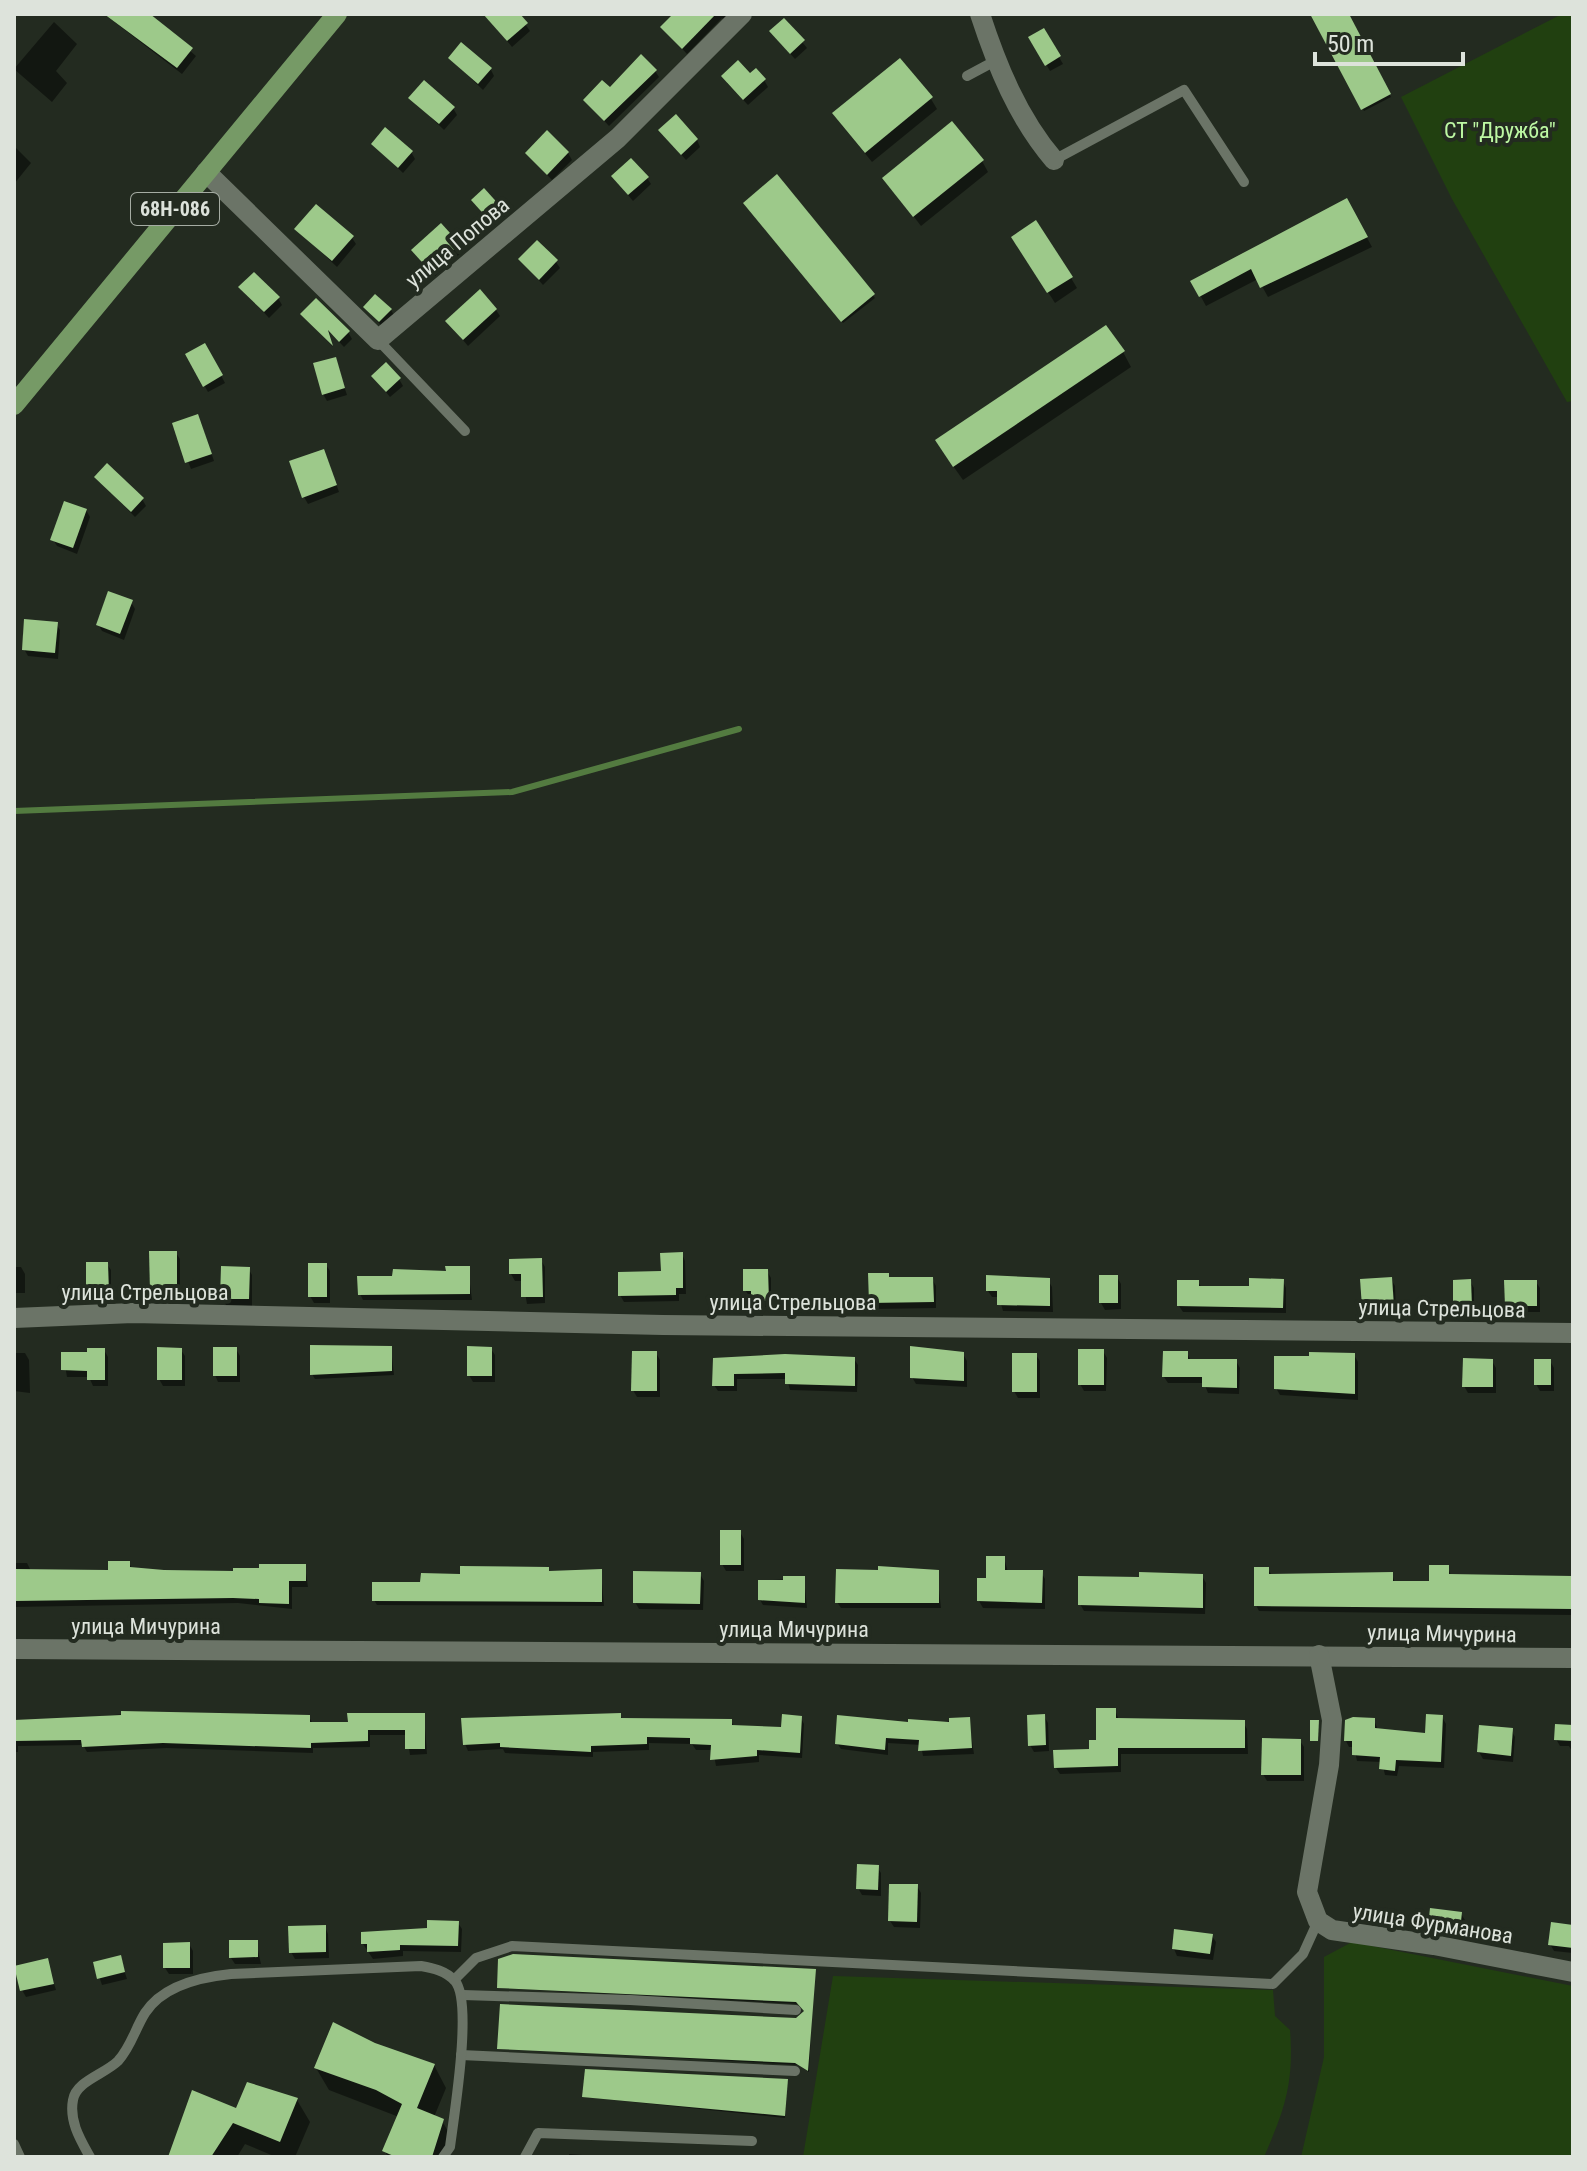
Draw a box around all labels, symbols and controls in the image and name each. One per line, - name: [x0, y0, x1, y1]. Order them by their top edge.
- scale bar: [1315, 16, 1463, 66]
- text: 50 m: [1327, 30, 1374, 58]
- park label: СТ "Дружба": [1444, 118, 1556, 143]
- street label: улица Попова: [401, 192, 514, 293]
- road number: 68Н-086: [131, 193, 219, 225]
- street label: улица Стрельцова: [61, 1280, 229, 1305]
- street label: улица Стрельцова: [709, 1290, 877, 1315]
- street label: улица Стрельцова: [1358, 1295, 1526, 1322]
- street label: улица Мичурина: [71, 1614, 221, 1639]
- street label: улица Мичурина: [719, 1617, 869, 1642]
- street label: улица Мичурина: [1367, 1620, 1517, 1647]
- street label: улица Фурманова: [1351, 1898, 1515, 1948]

